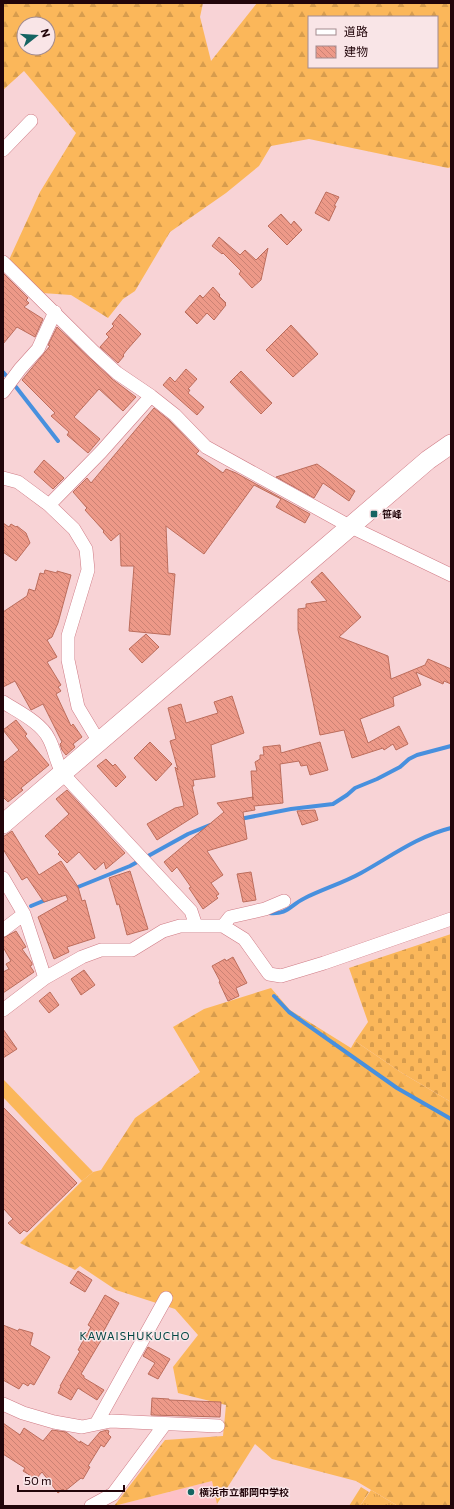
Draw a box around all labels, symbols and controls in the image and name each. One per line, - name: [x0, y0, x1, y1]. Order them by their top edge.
- north arrow: [16, 16, 56, 56]
- legend: [308, 16, 438, 68]
- text: 道路: [344, 24, 368, 38]
- text: N: [39, 27, 53, 39]
- text: 建物: [344, 44, 368, 58]
- place label: 笹峰: [382, 508, 402, 520]
- marker: 笹峰: [369, 509, 379, 519]
- district label: KAWAISHUKUCHO: [79, 1329, 191, 1342]
- scale bar: [18, 1467, 124, 1493]
- text: 50 m: [24, 1473, 52, 1487]
- place label: 横浜市立都岡中学校: [199, 1486, 289, 1498]
- marker: 横浜市立都岡中学校: [186, 1487, 196, 1497]

